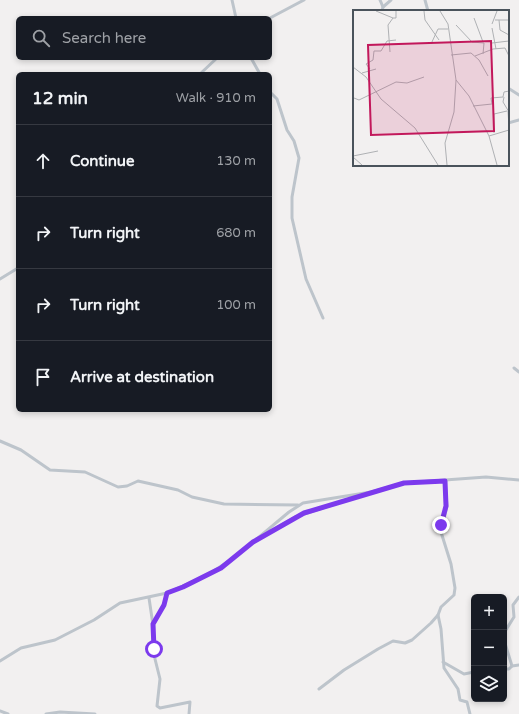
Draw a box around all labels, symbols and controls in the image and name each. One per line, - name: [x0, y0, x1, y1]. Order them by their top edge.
- inset map: [353, 10, 509, 166]
- search box: [16, 16, 272, 60]
- icon: search: [30, 27, 52, 49]
- text: Search here: [62, 29, 146, 47]
- text: 12 min: [32, 88, 88, 109]
- text: Walk · 910 m: [176, 90, 256, 106]
- icon: ahead: [32, 150, 54, 172]
- text: Continue: [70, 152, 134, 170]
- text: 130 m: [216, 153, 256, 169]
- icon: right: [32, 222, 54, 244]
- text: Turn right: [70, 224, 140, 242]
- text: 680 m: [216, 225, 256, 241]
- icon: right: [32, 294, 54, 316]
- text: Turn right: [70, 296, 140, 314]
- text: 100 m: [216, 297, 256, 313]
- icon: arrive: [32, 366, 54, 388]
- text: Arrive at destination: [70, 368, 214, 386]
- route end: [432, 516, 450, 534]
- map controls: [471, 594, 507, 702]
- button: +: [471, 594, 507, 630]
- button: −: [471, 630, 507, 666]
- route start: [145, 640, 163, 658]
- button: layers: [471, 666, 507, 702]

